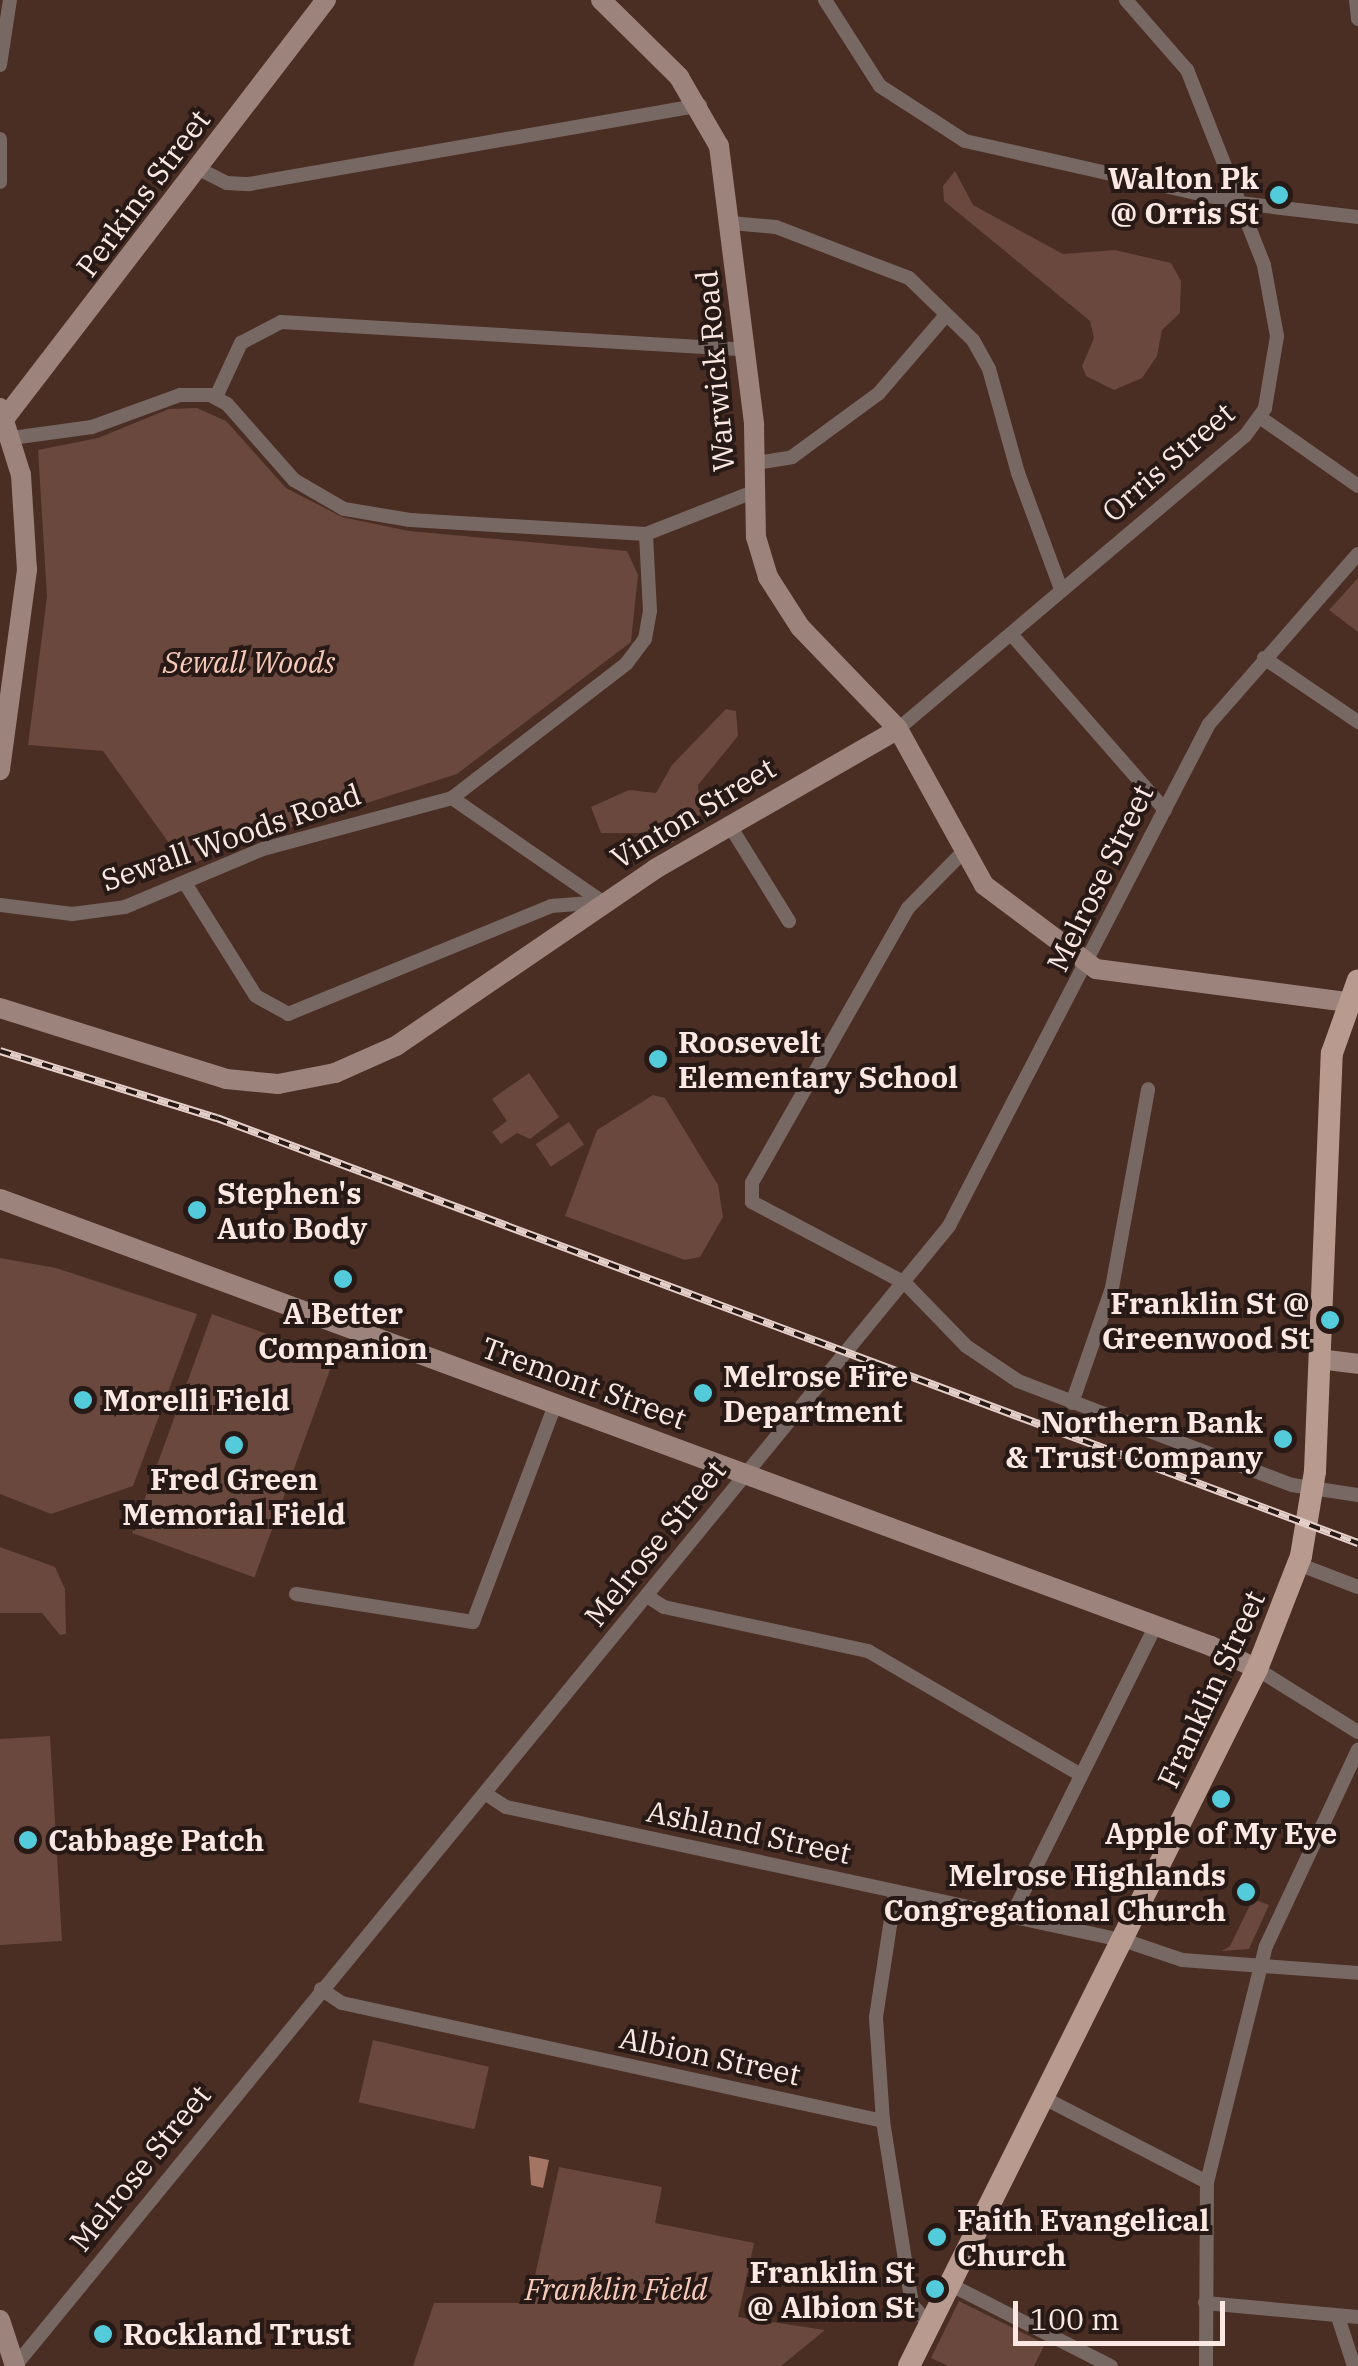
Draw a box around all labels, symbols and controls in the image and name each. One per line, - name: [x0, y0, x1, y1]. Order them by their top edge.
- street label: Perkins Street: [69, 102, 217, 284]
- place label: Walton Pk @ Orris St: [1108, 160, 1259, 230]
- marker: Walton Pk @ Orris St: [1268, 184, 1290, 206]
- street label: Warwick Road: [688, 269, 742, 473]
- street label: Orris Street: [1095, 395, 1241, 529]
- park label: Sewall Woods: [163, 644, 335, 680]
- street label: Vinton Street: [604, 750, 782, 876]
- street label: Sewall Woods Road: [97, 776, 365, 898]
- street label: Melrose Street: [1039, 779, 1161, 977]
- place label: Roosevelt Elementary School: [678, 1024, 958, 1094]
- marker: Roosevelt Elementary School: [647, 1048, 669, 1070]
- place label: Stephen's Auto Body: [217, 1175, 367, 1246]
- marker: Stephen's Auto Body: [186, 1199, 208, 1221]
- marker: A Better Companion: [332, 1268, 354, 1290]
- place label: Franklin St @ Greenwood St: [1102, 1285, 1310, 1356]
- place label: A Better Companion: [258, 1295, 428, 1366]
- marker: Franklin St @ Greenwood St: [1319, 1309, 1341, 1331]
- street label: Tremont Street: [477, 1329, 691, 1437]
- place label: Melrose Fire Department: [723, 1358, 908, 1428]
- place label: Morelli Field: [103, 1382, 290, 1418]
- marker: Melrose Fire Department: [692, 1382, 714, 1404]
- marker: Morelli Field: [72, 1389, 94, 1411]
- place label: Northern Bank & Trust Company: [1006, 1404, 1263, 1474]
- marker: Northern Bank & Trust Company: [1272, 1428, 1294, 1450]
- marker: Fred Green Memorial Field: [223, 1434, 245, 1456]
- street label: Melrose Street: [577, 1453, 733, 1633]
- place label: Fred Green Memorial Field: [122, 1461, 346, 1532]
- street label: Franklin Street: [1150, 1585, 1272, 1793]
- marker: Apple of My Eye: [1210, 1788, 1232, 1810]
- street label: Ashland Street: [644, 1793, 854, 1871]
- place label: Apple of My Eye: [1105, 1815, 1337, 1851]
- place label: Cabbage Patch: [48, 1822, 264, 1858]
- marker: Cabbage Patch: [17, 1829, 39, 1851]
- place label: Melrose Highlands Congregational Church: [884, 1857, 1226, 1928]
- marker: Melrose Highlands Congregational Church: [1235, 1881, 1257, 1903]
- street label: Albion Street: [616, 2019, 804, 2093]
- street label: Melrose Street: [62, 2078, 218, 2258]
- place label: Faith Evangelical Church: [957, 2202, 1209, 2272]
- marker: Faith Evangelical Church: [926, 2226, 948, 2248]
- place label: Franklin St @ Albion St: [747, 2254, 915, 2324]
- park label: Franklin Field: [525, 2271, 707, 2307]
- marker: Franklin St @ Albion St: [924, 2278, 946, 2300]
- scale bar: [1018, 2281, 1230, 2343]
- text: 100 m: [1030, 2299, 1120, 2338]
- place label: Rockland Trust: [123, 2316, 351, 2352]
- marker: Rockland Trust: [92, 2323, 114, 2345]

